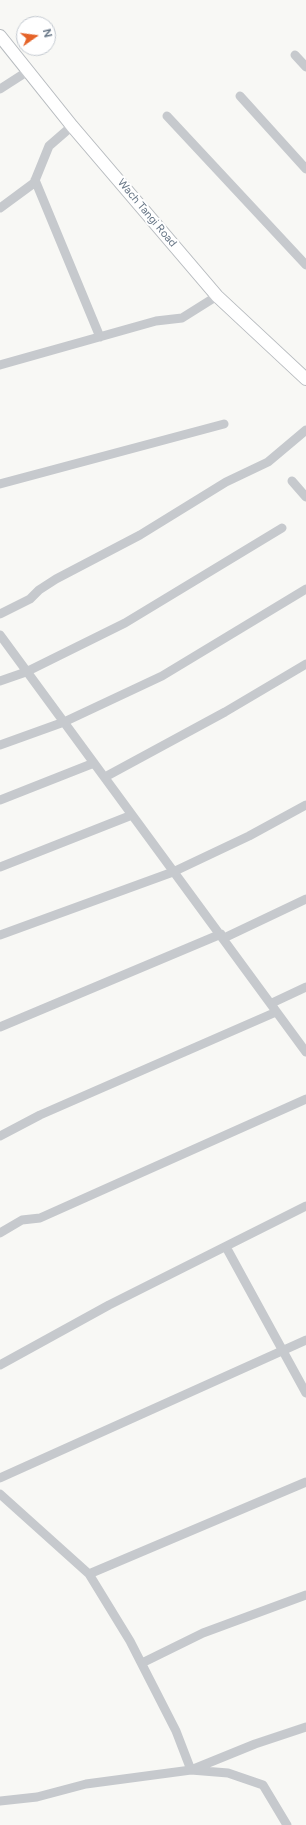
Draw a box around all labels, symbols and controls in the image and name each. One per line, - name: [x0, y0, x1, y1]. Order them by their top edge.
- north arrow: [16, 16, 56, 56]
- text: N: [40, 28, 54, 39]
- street label: Wach Tangi Road: [115, 176, 179, 250]

